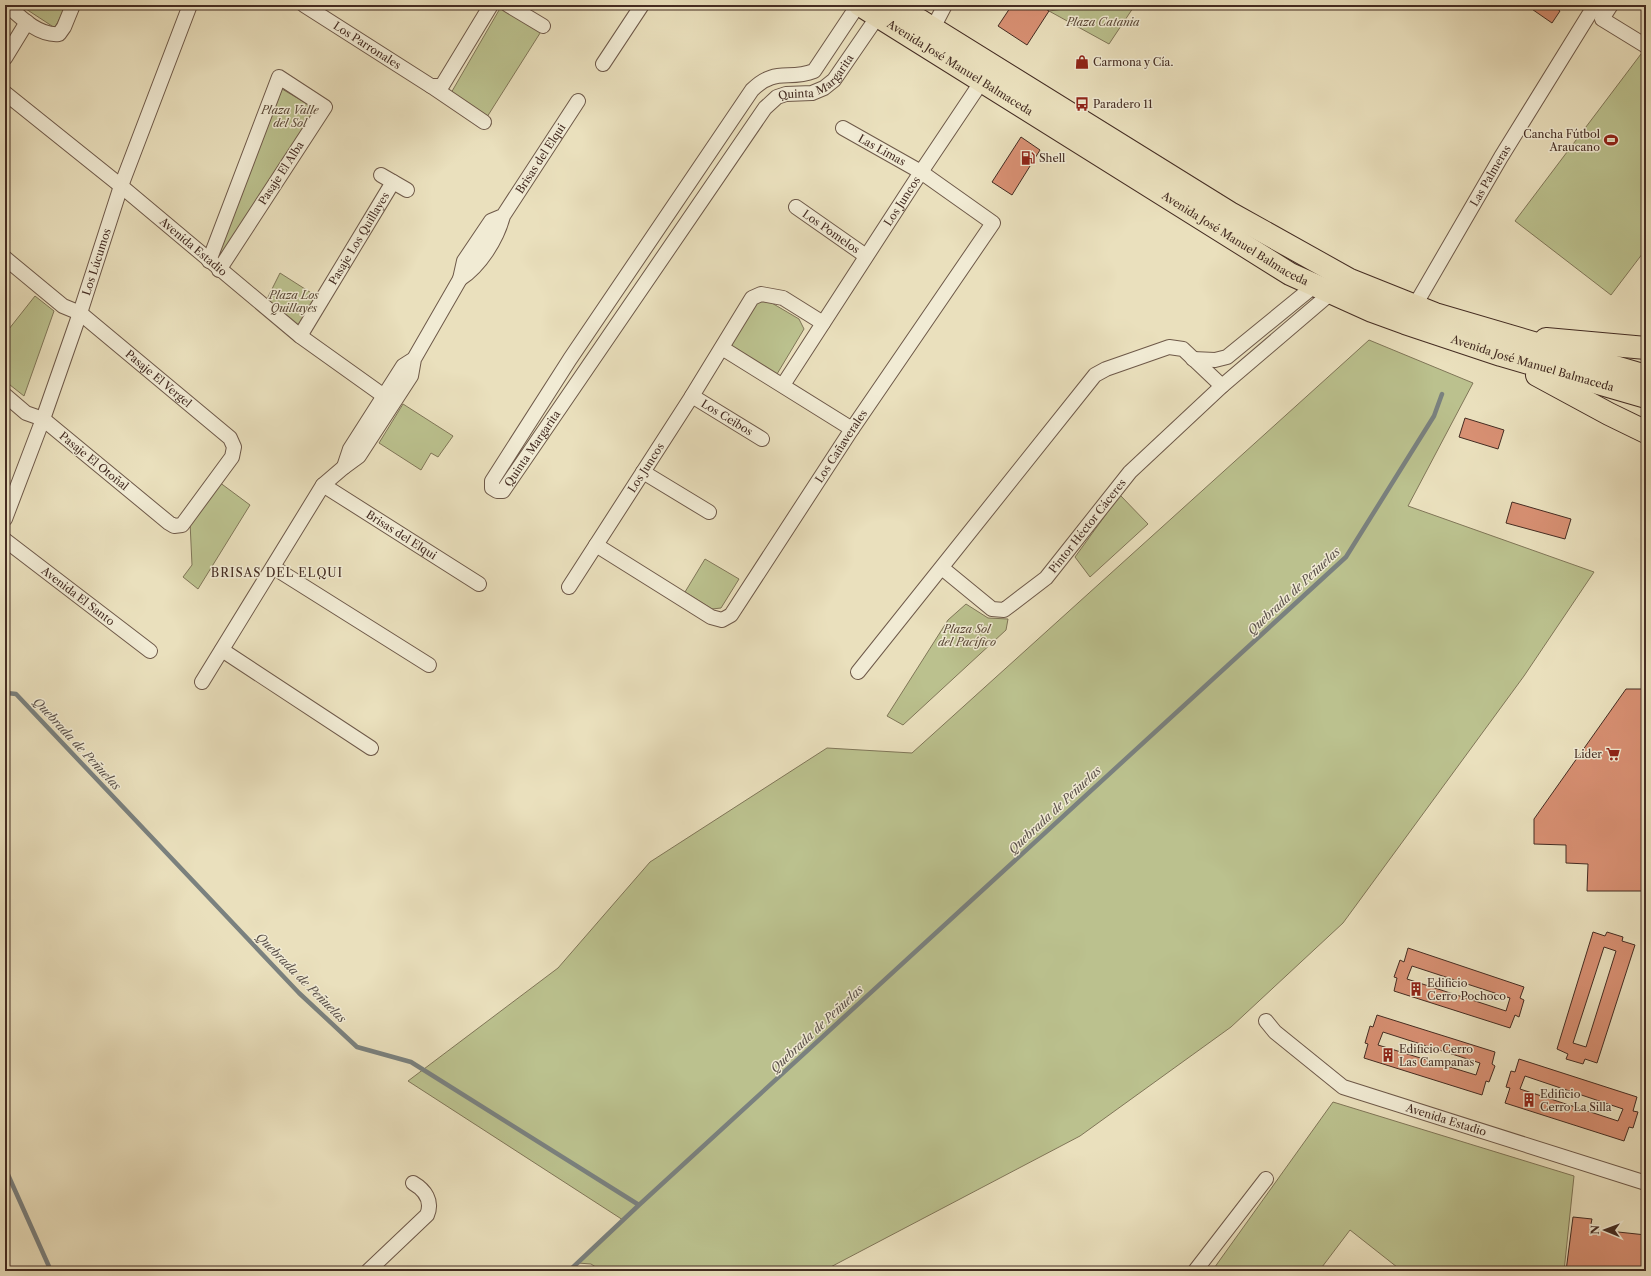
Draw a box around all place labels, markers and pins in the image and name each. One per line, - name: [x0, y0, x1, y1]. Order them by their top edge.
- shop icon: Carmona y Cía.: [1074, 54, 1090, 70]
- place label: Carmona y Cía.: [1093, 55, 1173, 69]
- bus stop icon: Paradero 11: [1074, 96, 1090, 112]
- place label: Paradero 11: [1093, 97, 1153, 111]
- place label: Cancha Fútbol Araucano: [1523, 127, 1601, 154]
- sports icon: Cancha Fútbol Araucano: [1603, 132, 1619, 148]
- fuel station icon: Shell: [1020, 150, 1036, 166]
- place label: Shell: [1039, 151, 1066, 165]
- supermarket icon: Lider: [1605, 746, 1621, 762]
- place label: Lider: [1574, 747, 1602, 761]
- place label: Edificio Cerro Pochoco: [1427, 976, 1506, 1003]
- building icon: Edificio Cerro Pochoco: [1408, 981, 1424, 997]
- place label: Edificio Cerro Las Campanas: [1399, 1042, 1475, 1069]
- building icon: Edificio Cerro Las Campanas: [1380, 1047, 1396, 1063]
- place label: Edificio Cerro La Silla: [1540, 1087, 1612, 1114]
- building icon: Edificio Cerro La Silla: [1521, 1092, 1537, 1108]

